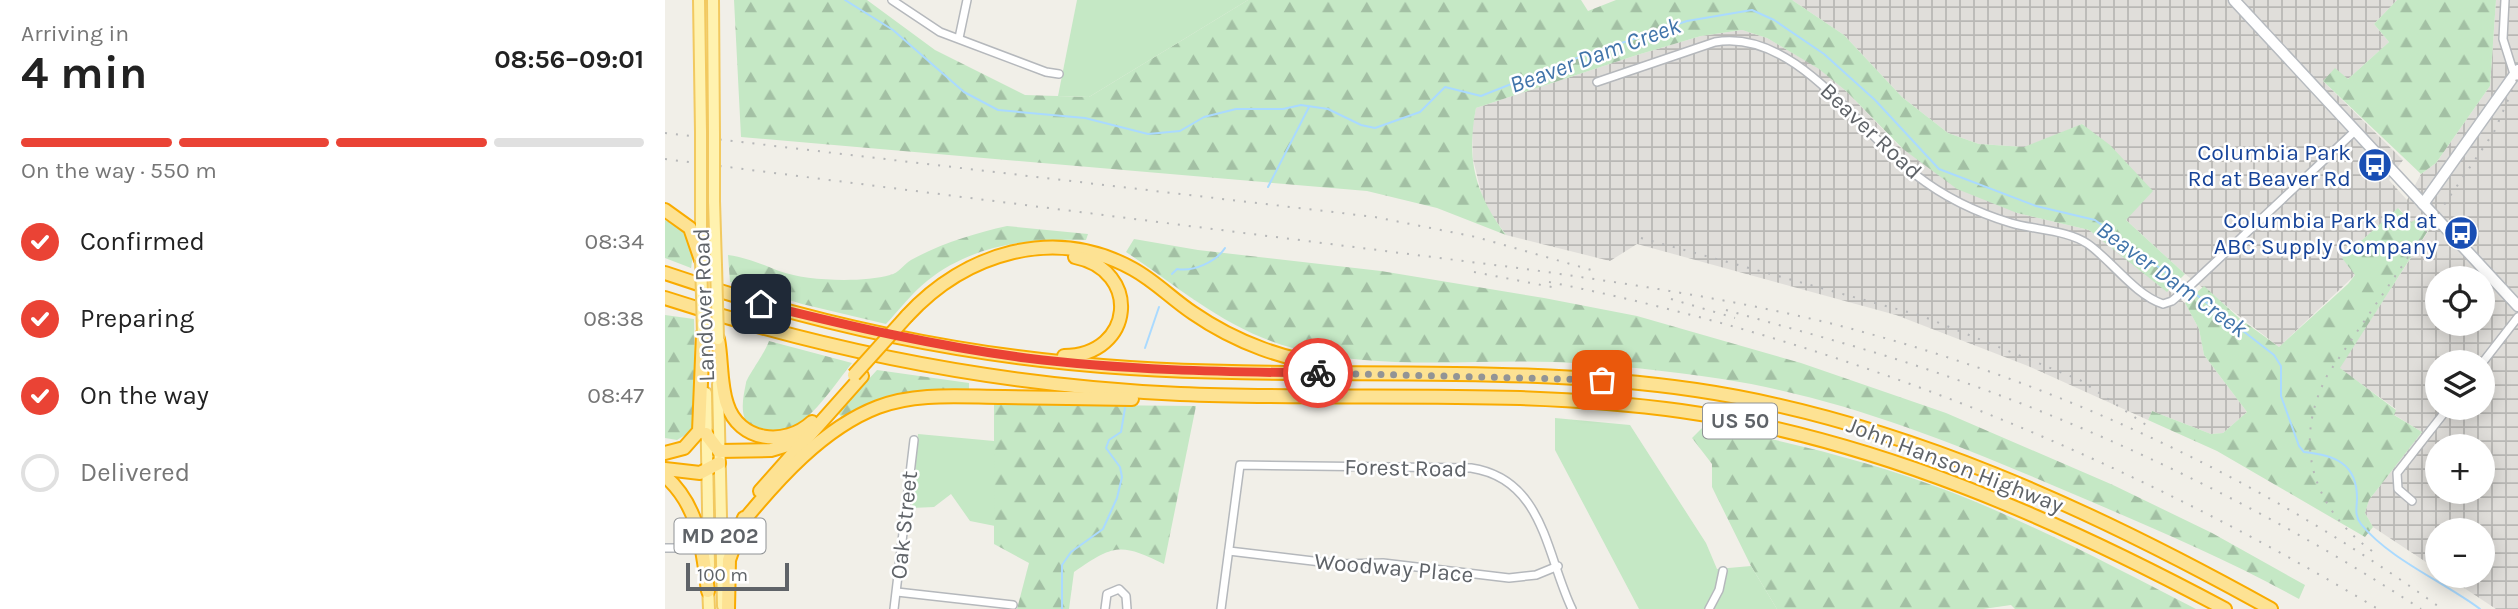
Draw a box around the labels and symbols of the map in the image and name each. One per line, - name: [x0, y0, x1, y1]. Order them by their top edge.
- water label: Beaver Dam Creek: [1506, 11, 1685, 99]
- street label: Beaver Road: [1815, 77, 1927, 185]
- place label: Columbia Park Rd at Beaver Rd: [2187, 139, 2351, 192]
- bus stop icon: Columbia Park Rd at Beaver Rd: [2356, 146, 2394, 184]
- place label: Columbia Park Rd at ABC Supply Company: [2214, 207, 2437, 260]
- bus stop icon: Columbia Park Rd at ABC Supply Company: [2442, 214, 2480, 252]
- water label: Beaver Dam Creek: [2091, 215, 2254, 344]
- street label: Landover Road: [688, 228, 720, 382]
- pin: [731, 274, 791, 334]
- courier: [1283, 338, 1353, 408]
- pin: [1572, 350, 1632, 410]
- road number: US 50: [1703, 404, 1777, 438]
- street label: John Hanson Highway: [1843, 411, 2068, 519]
- street label: Forest Road: [1344, 453, 1468, 483]
- street label: Oak Street: [885, 469, 923, 581]
- road number: MD 202: [674, 518, 765, 554]
- street label: Woodway Place: [1313, 548, 1475, 588]
- scale bar: [686, 560, 789, 592]

